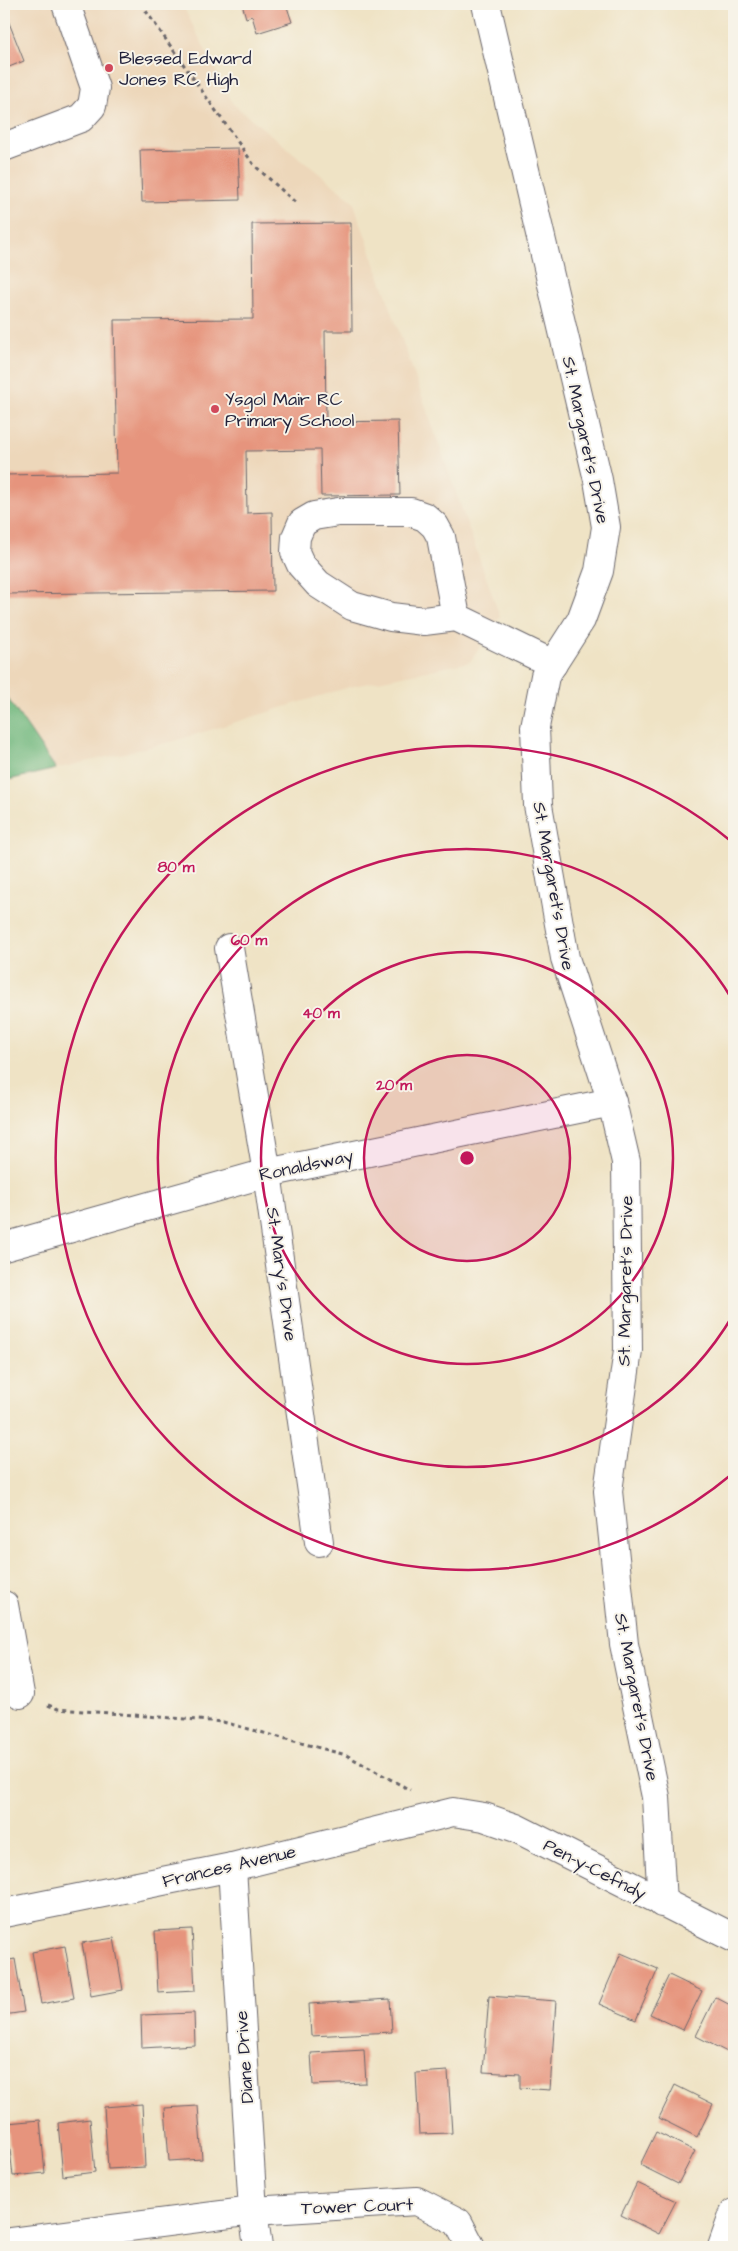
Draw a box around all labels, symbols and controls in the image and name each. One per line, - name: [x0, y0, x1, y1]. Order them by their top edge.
- place label: Blessed Edward Jones RC High: [119, 46, 251, 93]
- marker: Blessed Edward Jones RC High: [103, 62, 115, 74]
- street label: St. Margaret's Drive: [555, 354, 616, 527]
- place label: Ysgol Mair RC Primary School: [225, 387, 354, 434]
- marker: Ysgol Mair RC Primary School: [209, 403, 221, 415]
- street label: St. Margaret's Drive: [525, 800, 581, 973]
- text: 80 m: [158, 857, 195, 878]
- text: 60 m: [231, 930, 268, 951]
- text: 40 m: [302, 1003, 340, 1024]
- text: 20 m: [375, 1075, 412, 1096]
- street label: Ronaldsway: [257, 1143, 356, 1189]
- centre of rings: [458, 1149, 476, 1167]
- street label: St. Margaret's Drive: [612, 1195, 640, 1366]
- street label: St. Mary's Drive: [259, 1205, 303, 1343]
- street label: St. Margaret's Drive: [607, 1611, 665, 1784]
- street label: Pen-y-Cefndy: [538, 1833, 651, 1907]
- street label: Frances Avenue: [160, 1839, 299, 1894]
- street label: Diane Drive: [229, 2009, 260, 2104]
- street label: Tower Court: [301, 2192, 414, 2221]

